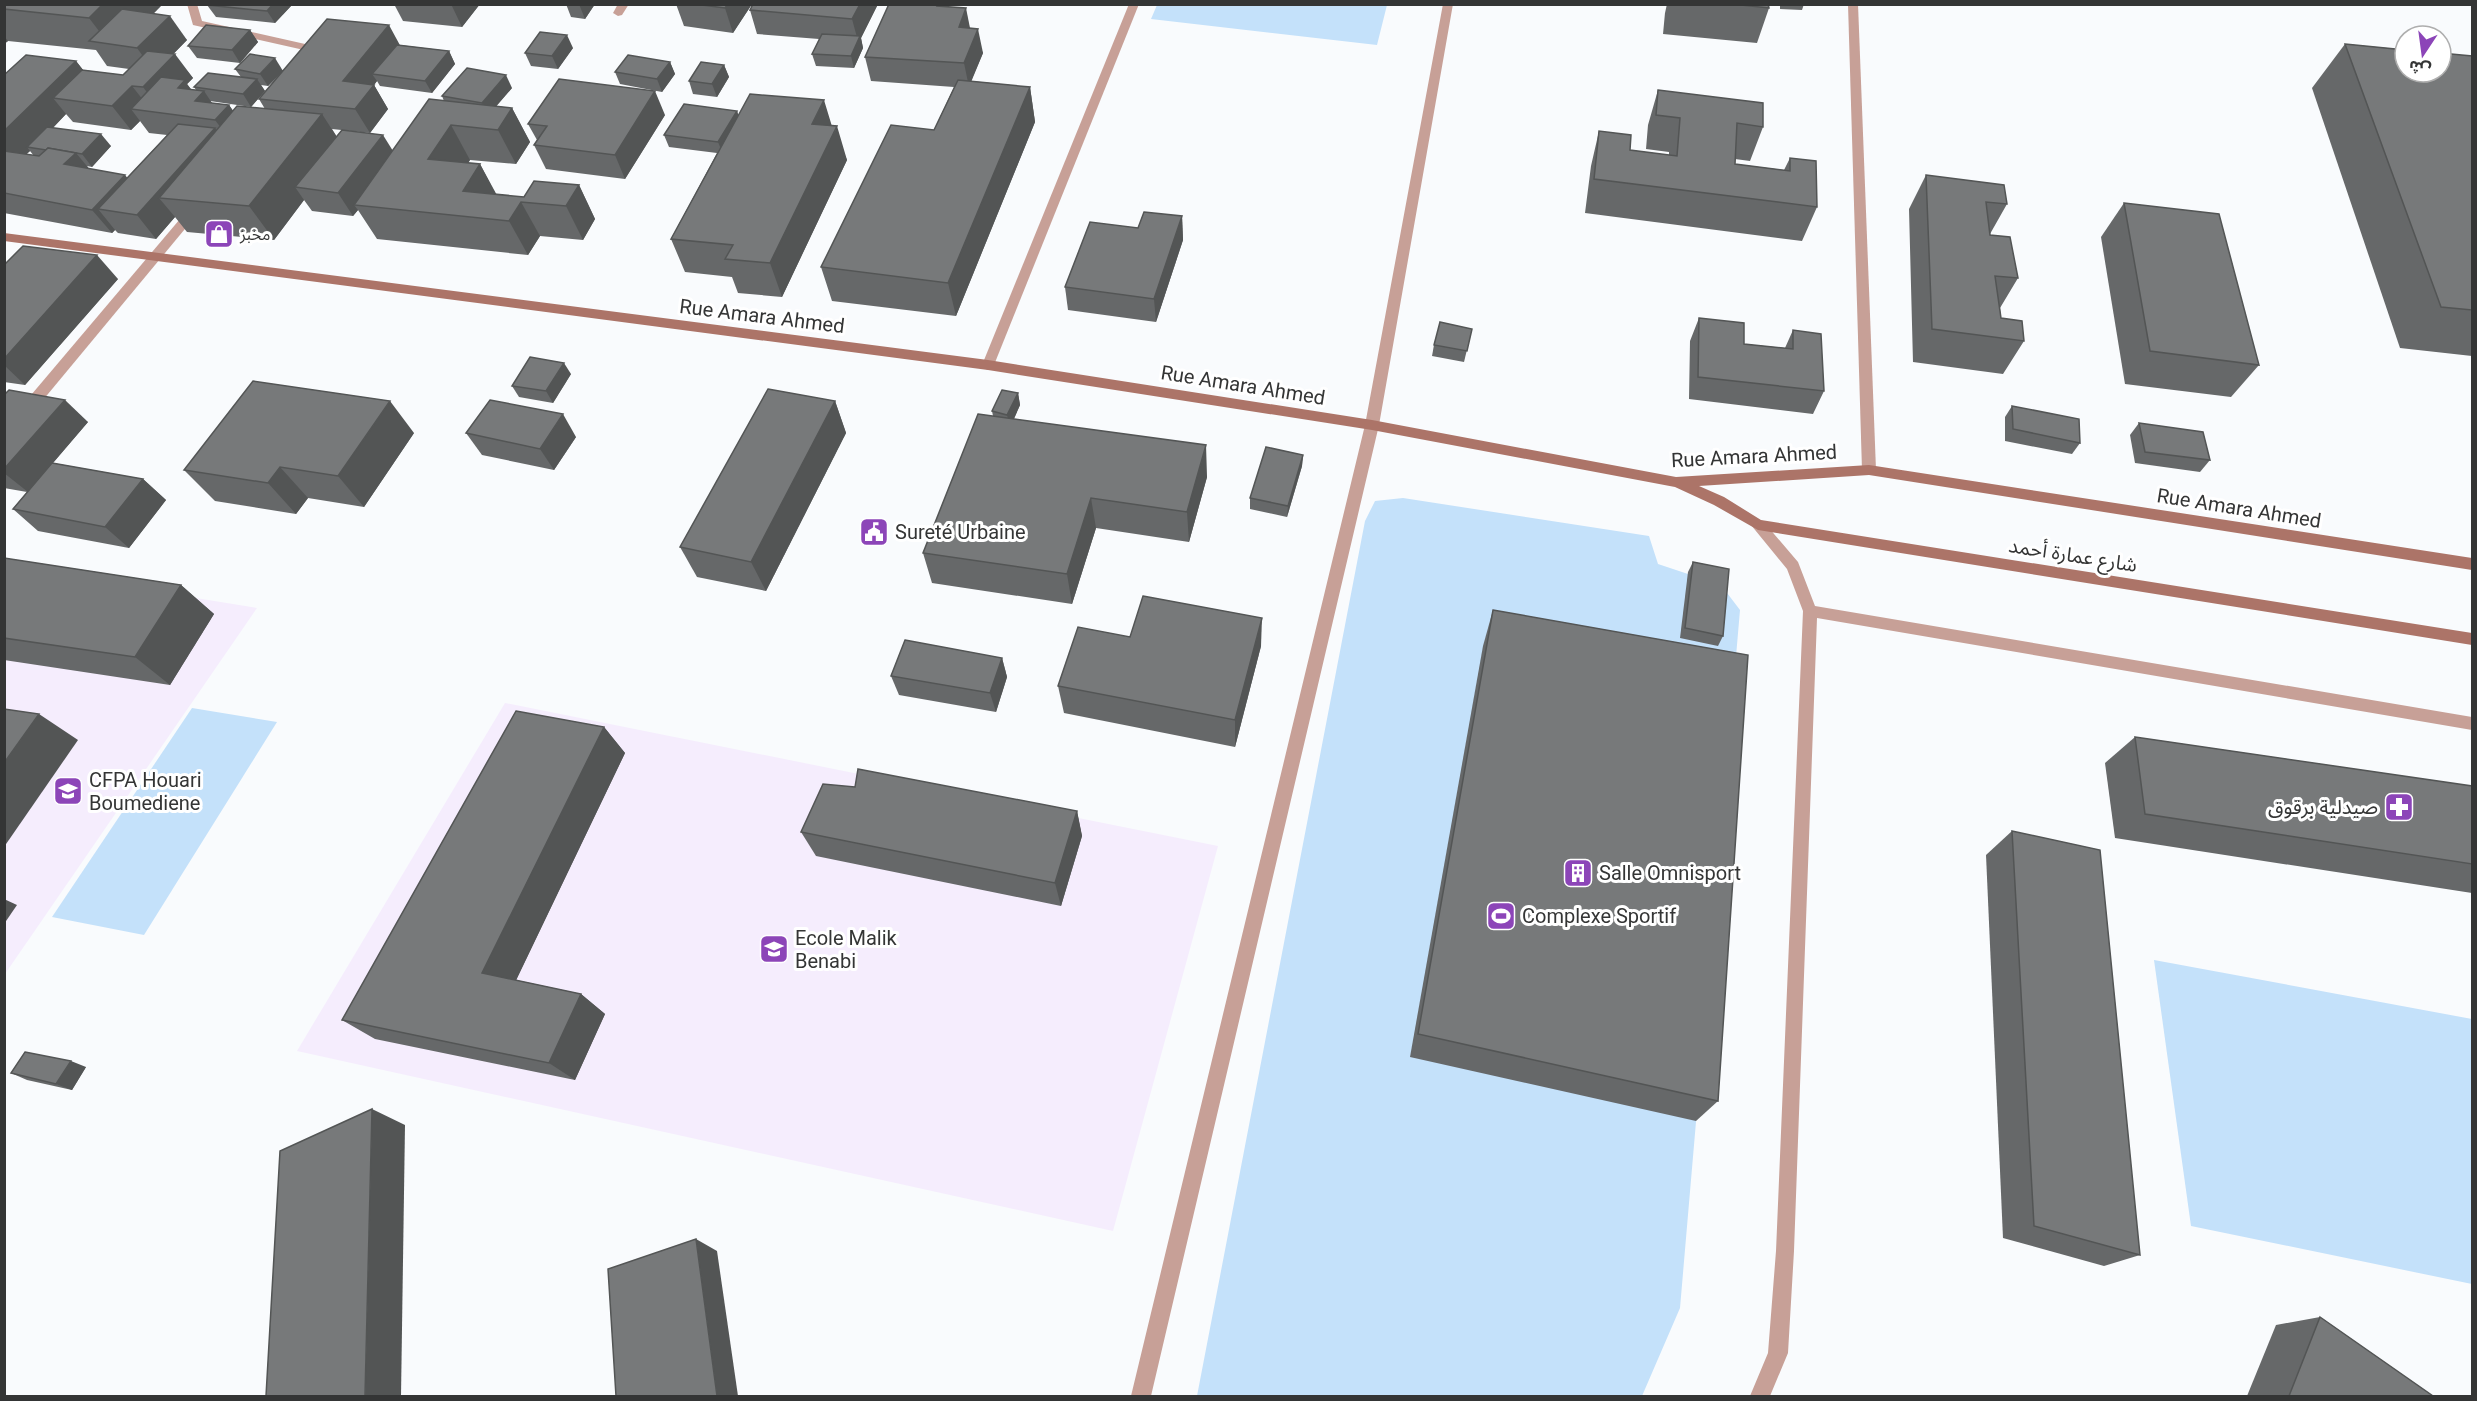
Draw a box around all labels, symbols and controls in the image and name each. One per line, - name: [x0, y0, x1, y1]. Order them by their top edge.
- north arrow: [2393, 24, 2453, 84]
- text: ش: [2407, 56, 2433, 80]
- shop icon: مخبز: [203, 218, 235, 250]
- place label: مخبز: [239, 225, 270, 244]
- street label: Rue Amara Ahmed: [678, 294, 846, 338]
- street label: Rue Amara Ahmed: [1159, 360, 1327, 410]
- street label: Rue Amara Ahmed: [1670, 440, 1838, 472]
- street label: Rue Amara Ahmed: [2155, 483, 2323, 533]
- public building icon: Sureté Urbaine: [858, 516, 890, 548]
- place label: Sureté Urbaine: [895, 520, 1026, 544]
- street label: شارع عمارة أحمد: [2007, 533, 2139, 580]
- place label: CFPA Houari Boumediene: [89, 768, 202, 815]
- school or university icon: CFPA Houari Boumediene: [52, 775, 84, 807]
- pharmacy icon: صيدلية برقوق: [2383, 791, 2415, 823]
- place label: صيدلية برقوق: [2268, 795, 2378, 819]
- building icon: Salle Omnisport: [1562, 857, 1594, 889]
- place label: Salle Omnisport: [1599, 861, 1741, 885]
- sports icon: Complexe Sportif: [1485, 900, 1517, 932]
- place label: Complexe Sportif: [1522, 904, 1676, 928]
- place label: Ecole Malik Benabi: [795, 926, 898, 973]
- school or university icon: Ecole Malik Benabi: [758, 933, 790, 965]

